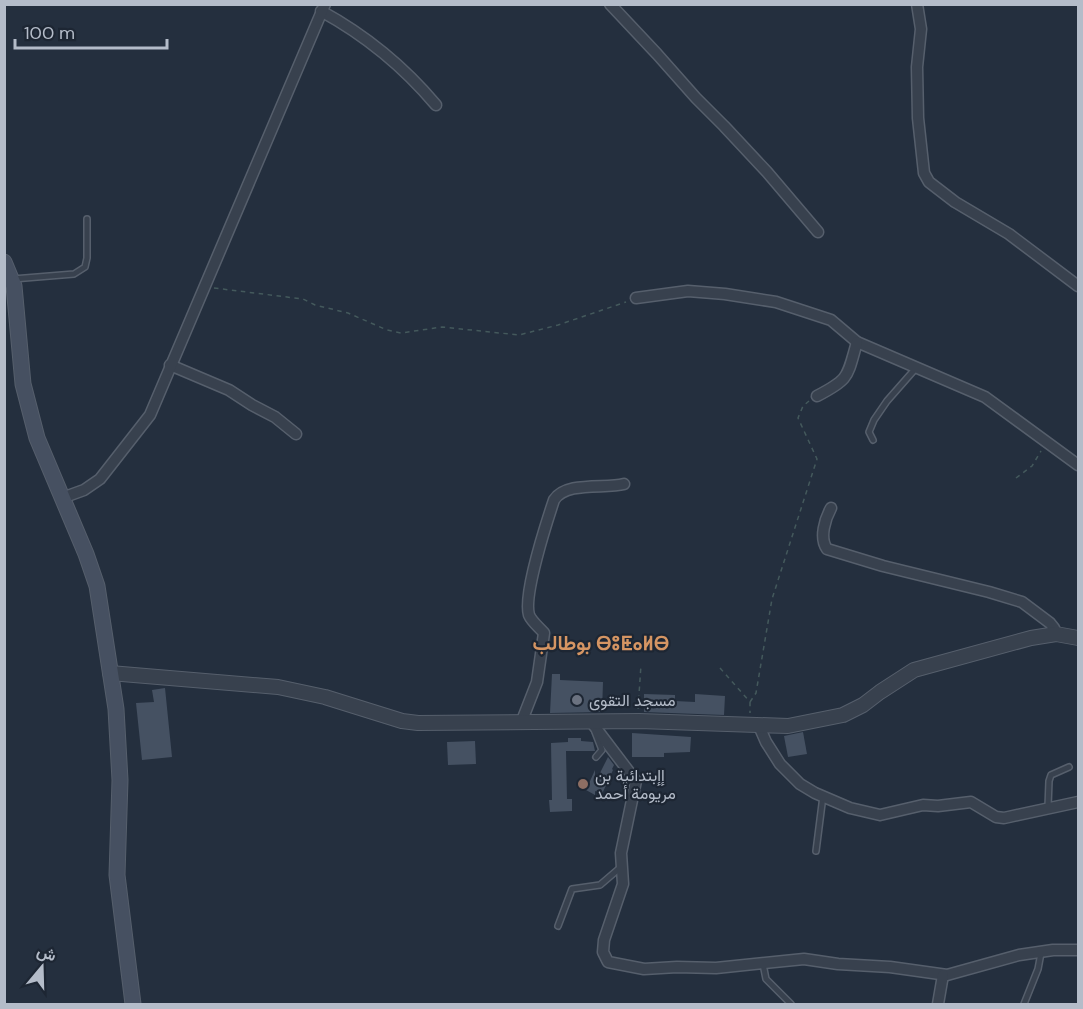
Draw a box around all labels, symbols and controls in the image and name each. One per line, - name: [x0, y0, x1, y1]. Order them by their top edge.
- scale bar: [15, 12, 166, 50]
- text: 100 m: [24, 21, 75, 45]
- district label: بوطالب ⴱⵓⵟⴰⵍⴱ: [533, 630, 669, 656]
- place label: مسجد التقوى: [589, 690, 676, 711]
- marker: مسجد التقوى: [570, 693, 584, 707]
- place label: إإبتدائية بن مريومة أحمد: [595, 765, 676, 804]
- marker: إإبتدائية بن مريومة أحمد: [576, 777, 590, 791]
- north arrow: [12, 937, 72, 997]
- text: ش: [34, 940, 59, 966]

